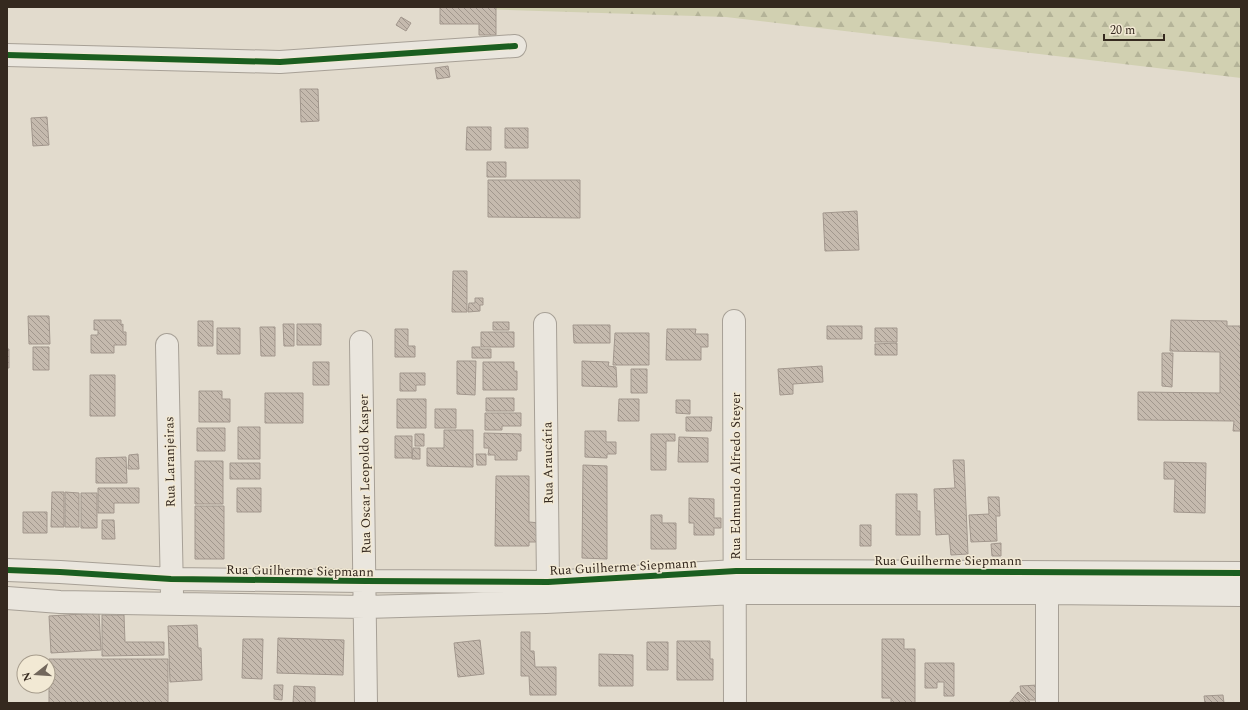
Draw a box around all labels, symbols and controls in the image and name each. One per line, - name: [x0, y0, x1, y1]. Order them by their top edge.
- scale bar: [1104, 16, 1164, 42]
- text: 20 m: [1110, 21, 1135, 40]
- street label: Rua Edmundo Alfredo Steyer: [726, 392, 746, 560]
- street label: Rua Oscar Leopoldo Kasper: [354, 394, 376, 554]
- street label: Rua Laranjeiras: [159, 416, 181, 508]
- street label: Rua Araucária: [537, 421, 559, 504]
- street label: Rua Guilherme Siepmann: [874, 551, 1022, 571]
- street label: Rua Guilherme Siepmann: [549, 553, 698, 581]
- street label: Rua Guilherme Siepmann: [226, 560, 374, 582]
- north arrow: [16, 654, 56, 694]
- text: N: [17, 670, 36, 684]

